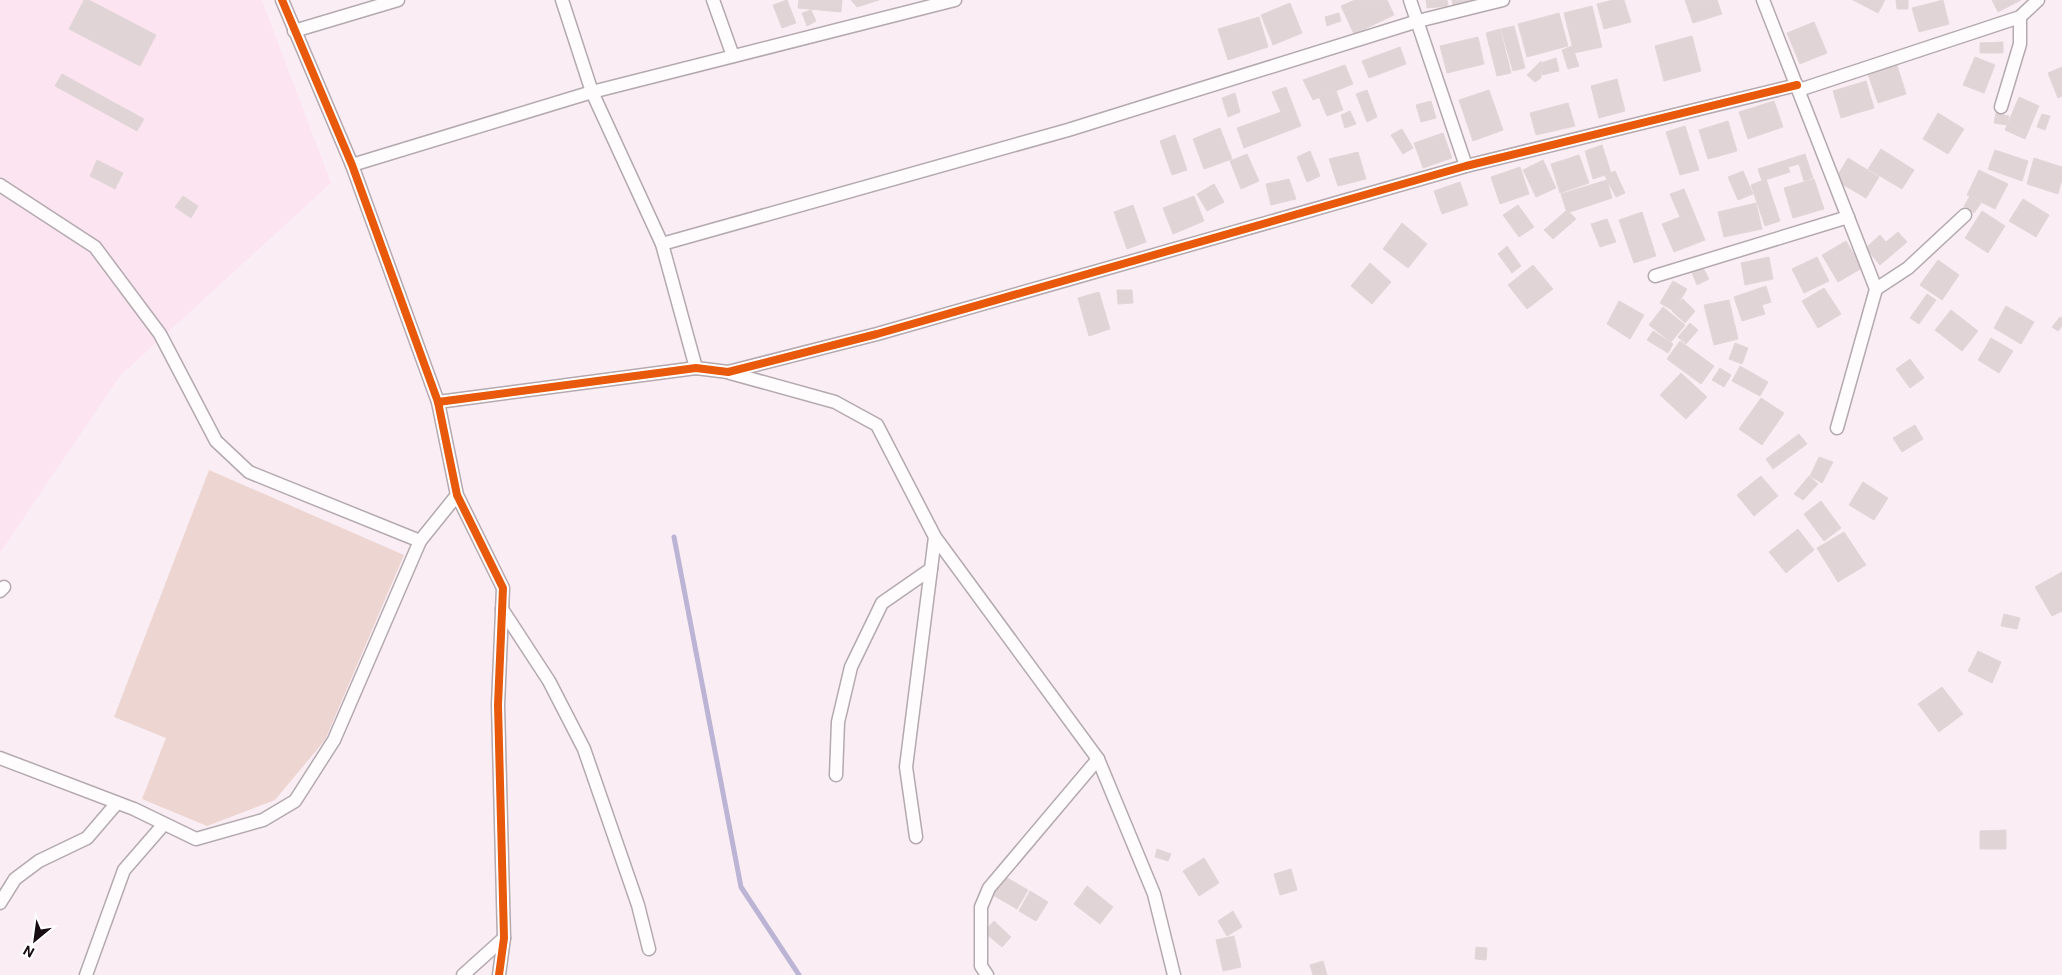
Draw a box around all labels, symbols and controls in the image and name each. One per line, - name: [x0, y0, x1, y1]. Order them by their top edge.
- north arrow: [10, 915, 60, 965]
- text: N: [20, 942, 37, 961]

